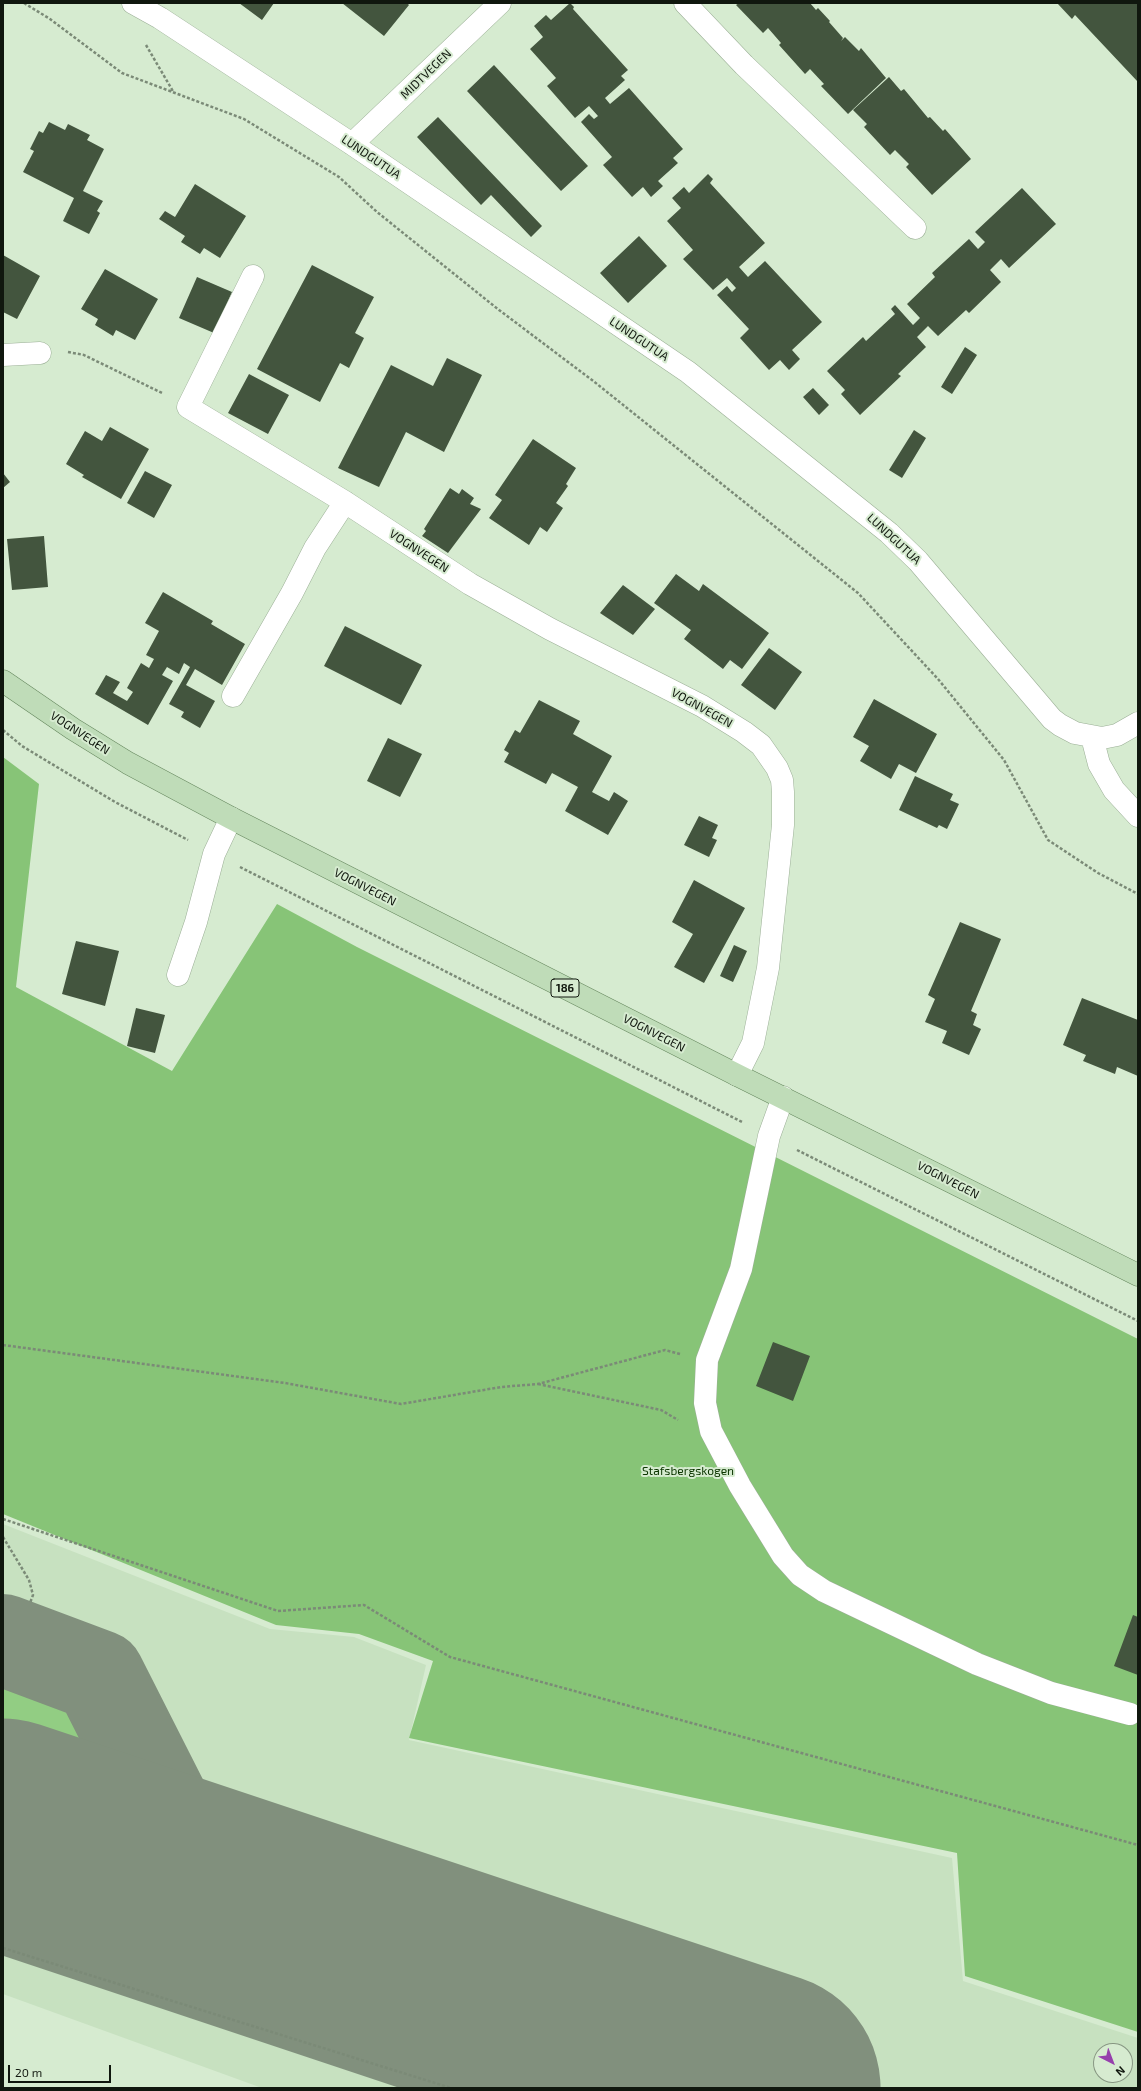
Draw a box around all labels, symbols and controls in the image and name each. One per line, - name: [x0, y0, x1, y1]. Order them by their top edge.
- street label: MIDTVEGEN: [398, 46, 454, 102]
- street label: LUNDGUTUA: [339, 132, 403, 182]
- street label: LUNDGUTUA: [607, 314, 671, 364]
- street label: LUNDGUTUA: [864, 510, 924, 568]
- street label: VOGNVEGEN: [387, 526, 451, 576]
- street label: VOGNVEGEN: [669, 685, 735, 731]
- street label: VOGNVEGEN: [48, 708, 112, 758]
- street label: VOGNVEGEN: [331, 865, 399, 909]
- road number: 186: [551, 979, 579, 997]
- street label: VOGNVEGEN: [620, 1011, 688, 1055]
- street label: VOGNVEGEN: [914, 1158, 982, 1202]
- park label: Stafsbergskogen: [642, 1464, 734, 1478]
- north arrow: [1093, 2043, 1133, 2083]
- scale bar: [10, 2057, 113, 2083]
- text: N: [1113, 2064, 1128, 2079]
- text: 20 m: [15, 2065, 42, 2079]

